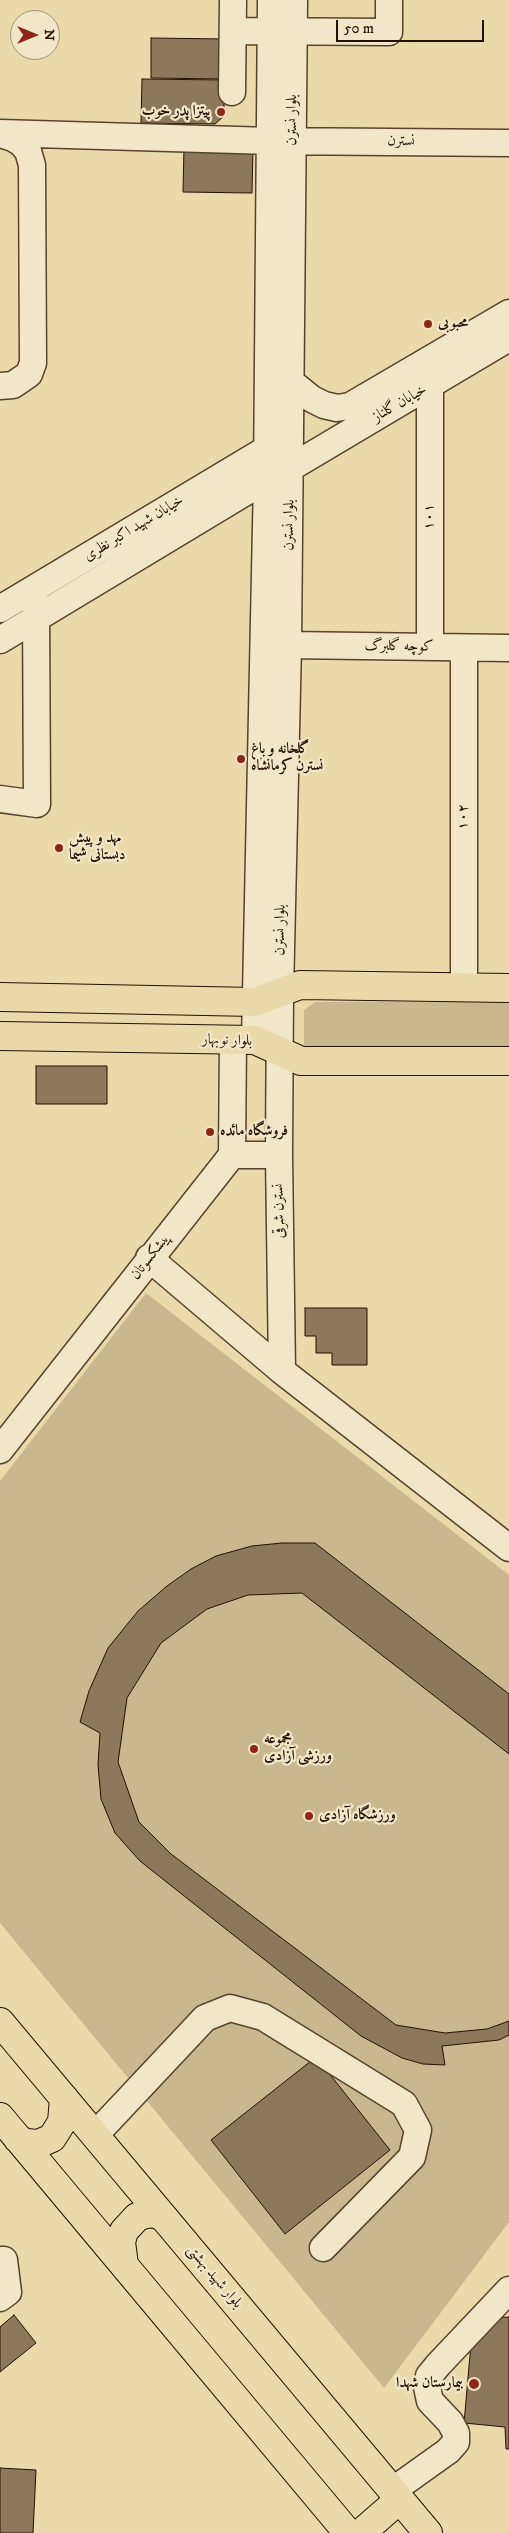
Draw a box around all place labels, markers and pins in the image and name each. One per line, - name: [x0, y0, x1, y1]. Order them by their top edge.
- place label: پیتزا پدر خوب: [142, 103, 211, 121]
- marker: پیتزا پدر خوب: [215, 106, 227, 118]
- place label: محبوبی: [438, 315, 468, 333]
- marker: محبوبی: [422, 318, 434, 330]
- place label: گلخانه و باغ نسترن کرمانشاه: [251, 741, 323, 776]
- marker: گلخانه و باغ نسترن کرمانشاه: [235, 753, 247, 765]
- place label: مهد و پیش دبستانی شیما: [69, 830, 126, 865]
- marker: مهد و پیش دبستانی شیما: [53, 842, 65, 854]
- place label: فروشگاه مائده: [220, 1123, 288, 1141]
- marker: فروشگاه مائده: [204, 1126, 216, 1138]
- place label: مجموعه ورزشی آزادی: [264, 1731, 332, 1766]
- marker: مجموعه ورزشی آزادی: [248, 1743, 260, 1755]
- place label: ورزشگاه آزادی: [319, 1807, 396, 1825]
- marker: ورزشگاه آزادی: [303, 1810, 315, 1822]
- place label: بیمارستان شهدا: [396, 2375, 463, 2393]
- marker: بیمارستان شهدا: [467, 2377, 481, 2391]

